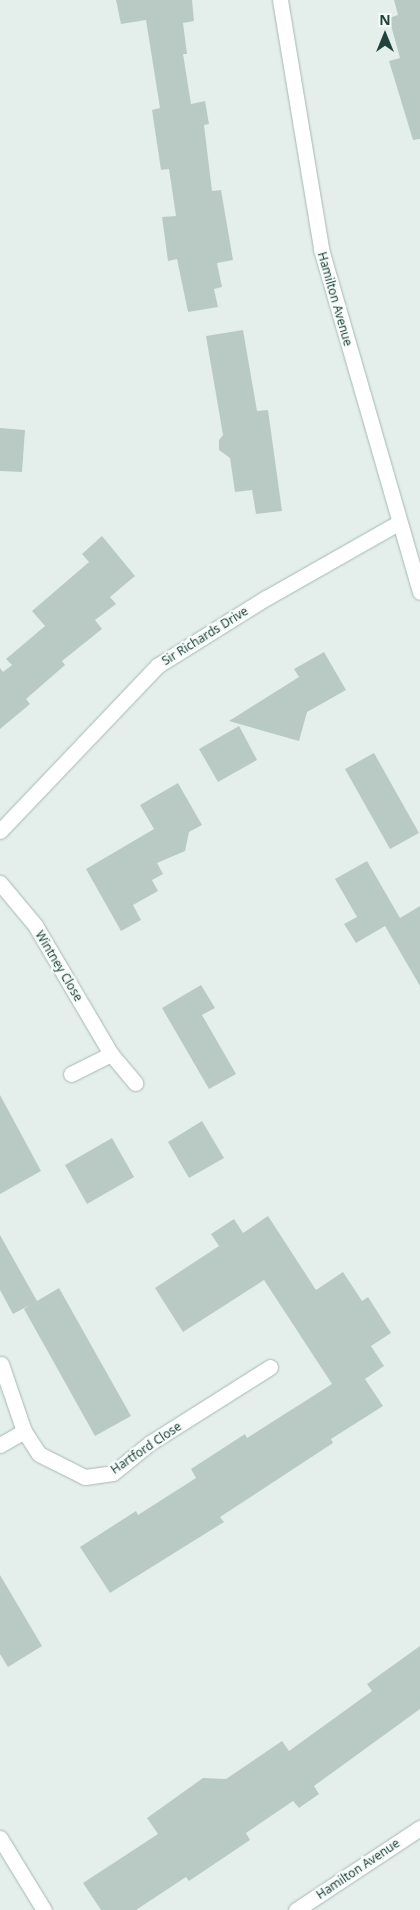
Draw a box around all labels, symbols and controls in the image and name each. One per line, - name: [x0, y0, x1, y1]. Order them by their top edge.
- north arrow: [360, 10, 410, 60]
- text: N: [379, 10, 391, 29]
- street label: Hamilton Avenue: [315, 250, 355, 348]
- street label: Sir Richards Drive: [159, 604, 251, 668]
- street label: Wintney Close: [32, 928, 86, 1004]
- street label: Hartford Close: [108, 1419, 184, 1477]
- street label: Hamilton Avenue: [314, 1836, 402, 1902]

